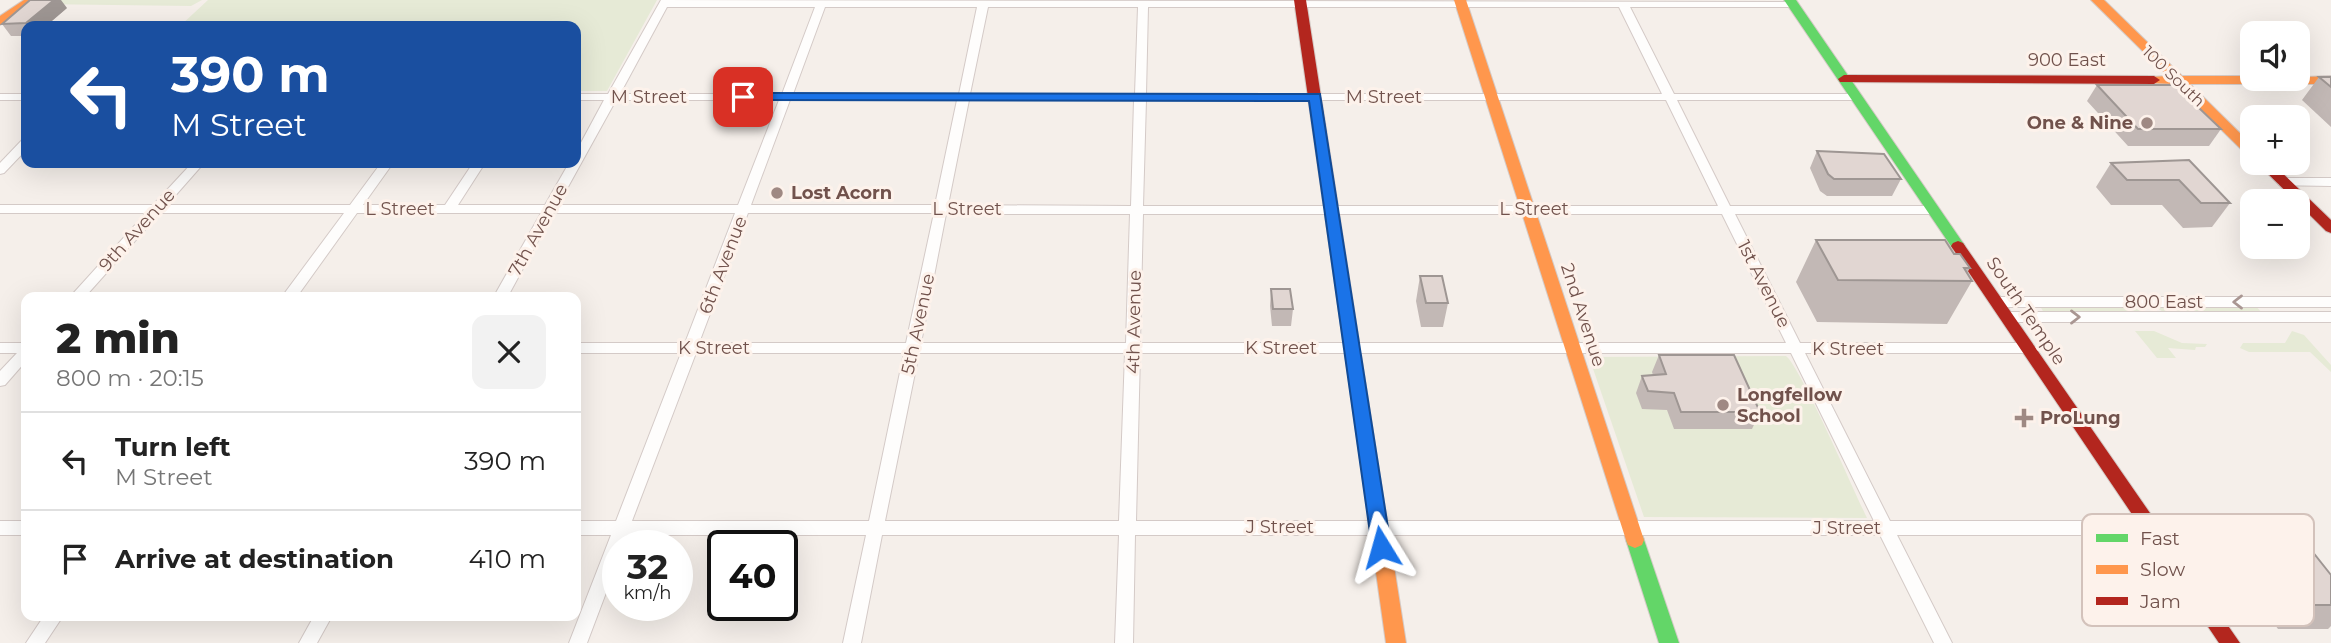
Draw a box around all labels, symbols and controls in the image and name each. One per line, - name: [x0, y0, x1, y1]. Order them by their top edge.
- map controls: [2240, 21, 2310, 259]
- button: sound: [2240, 21, 2310, 91]
- street label: 100 South: [2139, 42, 2209, 111]
- text: 390 m: [171, 45, 330, 104]
- icon: left: [56, 49, 147, 140]
- street label: 900 East: [2028, 49, 2106, 71]
- pin: [713, 67, 773, 127]
- icon: arrive: [724, 78, 762, 116]
- street label: M Street: [611, 86, 687, 108]
- street label: M Street: [1346, 86, 1422, 108]
- text: M Street: [171, 105, 307, 144]
- button: +: [2240, 105, 2310, 175]
- place label: One & Nine: [2027, 112, 2133, 134]
- marker: One & Nine: [2139, 115, 2155, 131]
- street label: 7th Avenue: [504, 180, 573, 280]
- place label: Lost Acorn: [791, 182, 892, 204]
- street label: 9th Avenue: [94, 184, 180, 276]
- marker: Lost Acorn: [769, 185, 785, 201]
- button: −: [2240, 189, 2310, 259]
- street label: L Street: [365, 198, 435, 220]
- street label: L Street: [932, 198, 1002, 220]
- street label: L Street: [1499, 198, 1569, 220]
- street label: 6th Avenue: [694, 213, 752, 317]
- street label: 1st Avenue: [1733, 237, 1795, 332]
- street label: South Temple: [1982, 253, 2070, 369]
- street label: 2nd Avenue: [1556, 261, 1610, 370]
- street label: 4th Avenue: [1122, 270, 1146, 374]
- street label: 5th Avenue: [897, 272, 939, 376]
- street label: 800 East: [2125, 291, 2203, 313]
- one-way arrow: [2233, 294, 2243, 310]
- one-way arrow: [2070, 309, 2081, 325]
- text: 2 min: [56, 312, 180, 364]
- button: close: [472, 315, 546, 389]
- street label: K Street: [678, 337, 750, 359]
- street label: K Street: [1245, 337, 1317, 359]
- street label: K Street: [1812, 338, 1884, 360]
- text: 800 m · 20:15: [56, 364, 204, 392]
- place label: Longfellow School: [1737, 384, 1842, 427]
- marker: Longfellow School: [1715, 397, 1731, 413]
- place label: ProLung: [2040, 407, 2121, 429]
- marker: ProLung: [2014, 408, 2034, 428]
- text: Turn left: [115, 431, 231, 463]
- icon: left: [56, 442, 94, 480]
- text: 390 m: [464, 445, 546, 477]
- text: M Street: [115, 463, 213, 491]
- position arrow: [1344, 510, 1418, 584]
- legend: [2082, 514, 2314, 626]
- street label: J Street: [1245, 516, 1314, 538]
- street label: J Street: [1812, 517, 1881, 539]
- text: Fast: [2140, 527, 2180, 550]
- speed limit sign: 40: [707, 530, 798, 621]
- icon: arrive: [56, 540, 94, 578]
- text: Arrive at destination: [115, 543, 394, 575]
- text: 410 m: [468, 543, 546, 575]
- text: 32: [627, 545, 668, 588]
- text: Slow: [2140, 558, 2185, 581]
- text: km/h: [623, 582, 672, 604]
- text: Jam: [2139, 590, 2181, 613]

